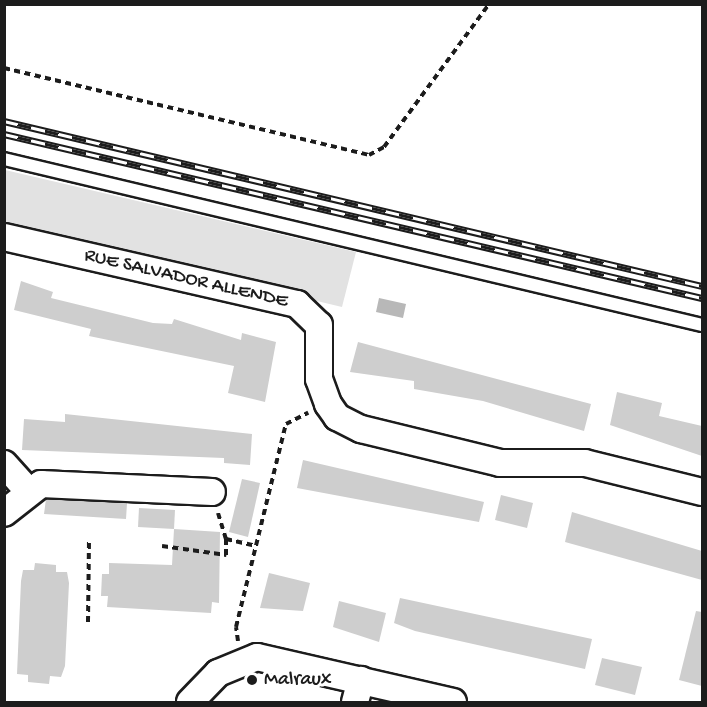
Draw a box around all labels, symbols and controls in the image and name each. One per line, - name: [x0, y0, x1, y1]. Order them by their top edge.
- street label: RUE SALVADOR ALLENDE: [82, 244, 290, 314]
- place label: Malraux: [264, 668, 331, 692]
- marker: Malraux: [245, 673, 259, 687]

